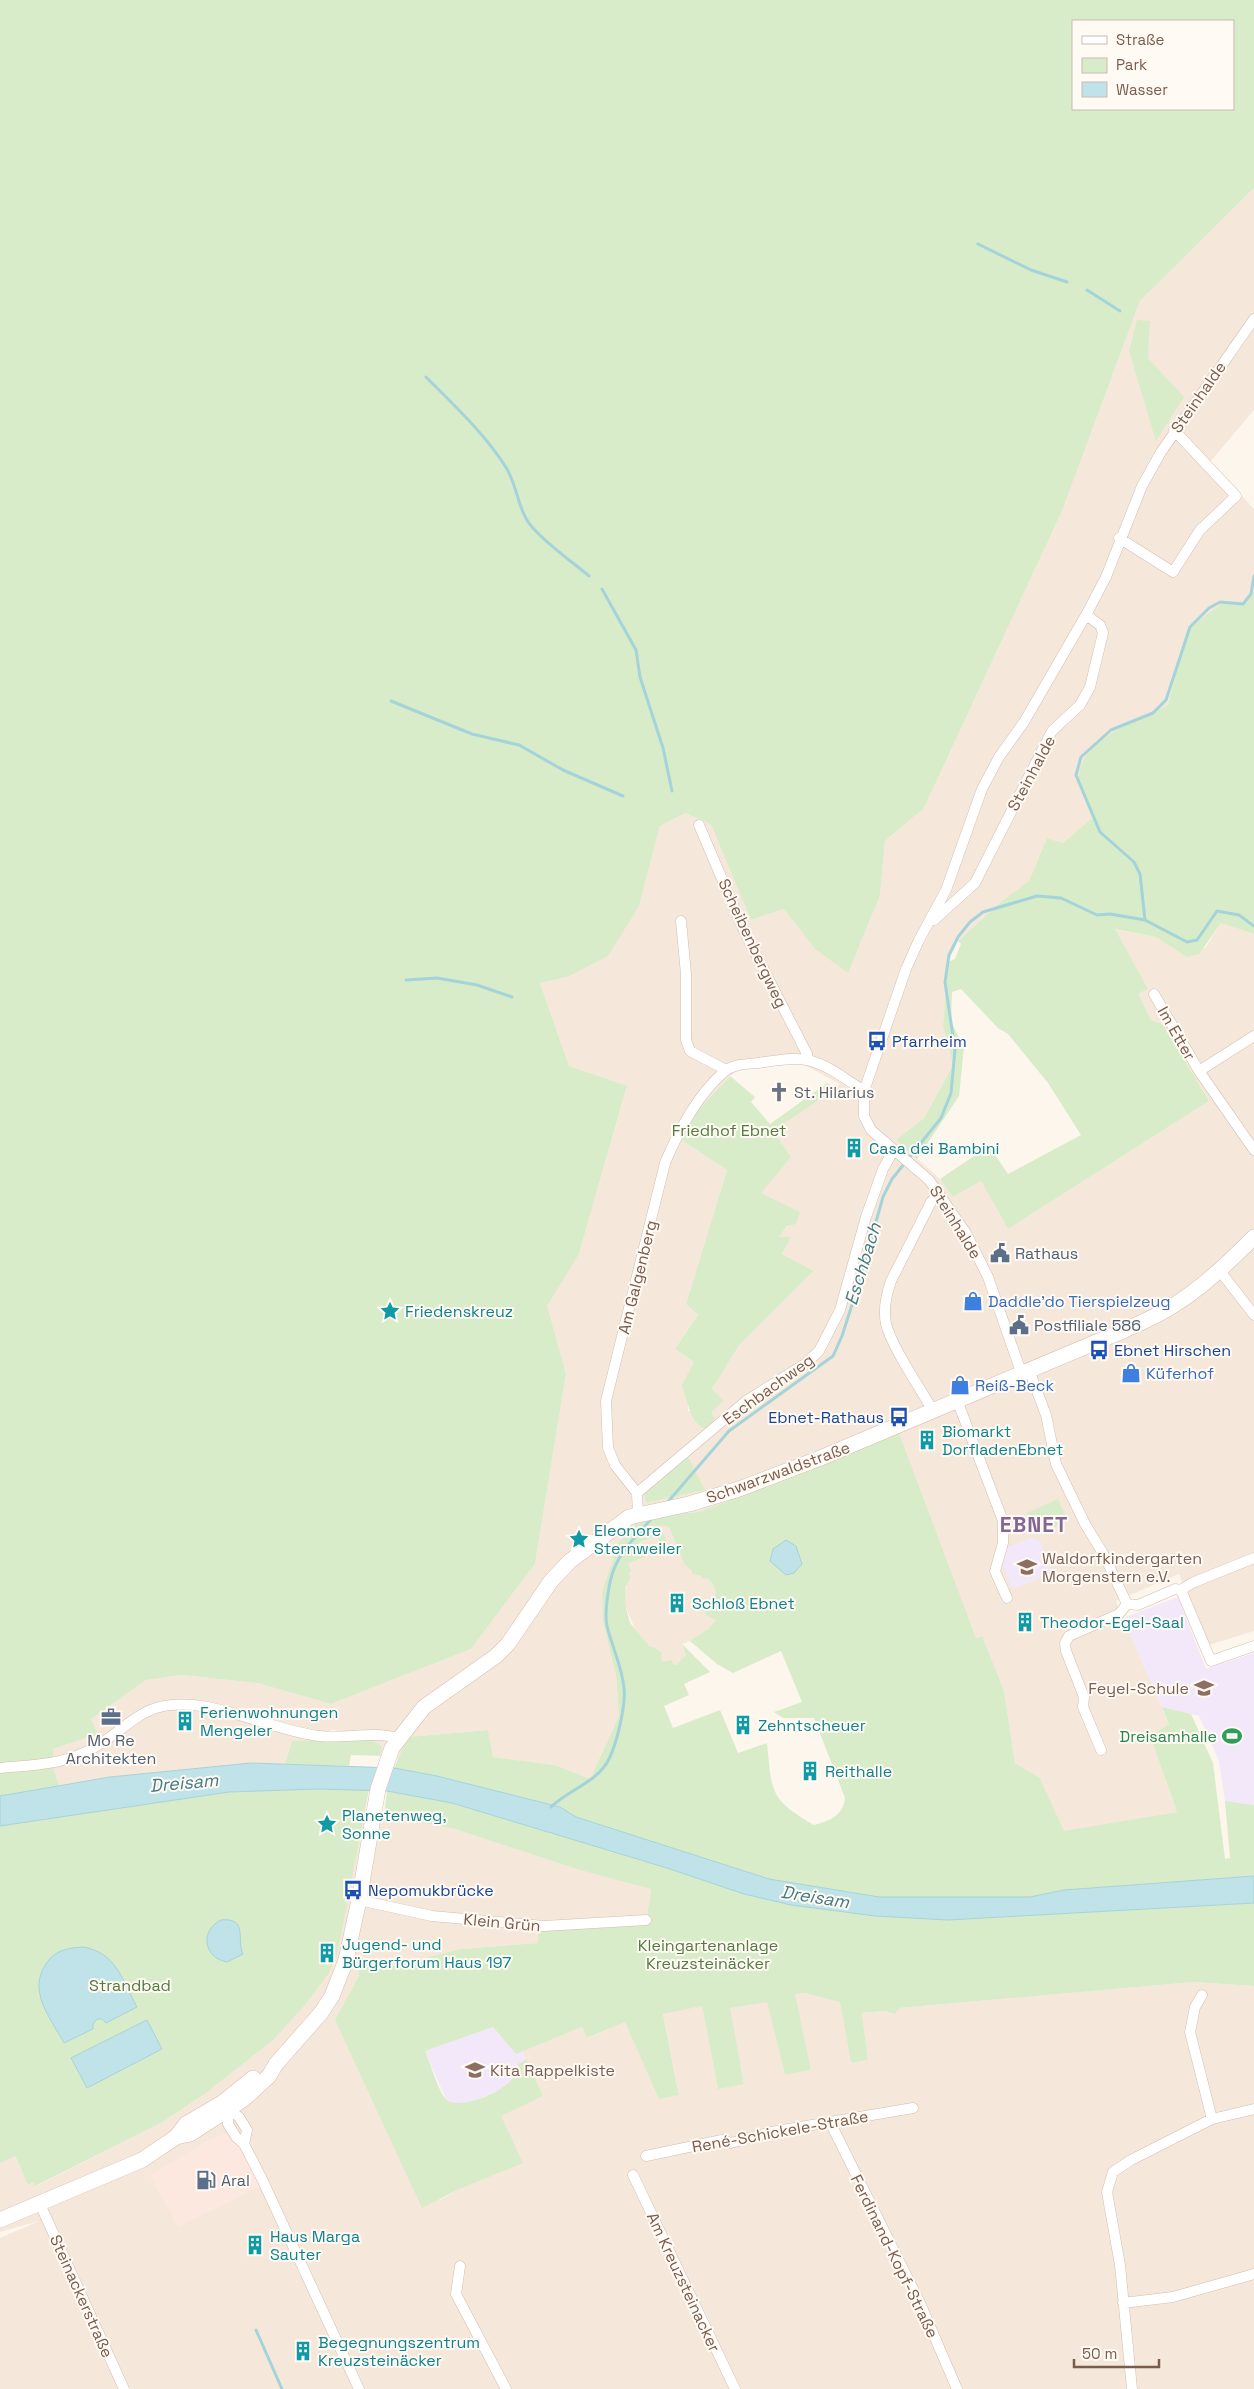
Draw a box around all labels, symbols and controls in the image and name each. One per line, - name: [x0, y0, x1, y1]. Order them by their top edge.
- legend: [1072, 20, 1234, 110]
- text: Straße: [1116, 30, 1165, 49]
- text: Park: [1116, 55, 1147, 74]
- text: Wasser: [1116, 80, 1168, 99]
- street label: Steinhalde: [1166, 357, 1231, 437]
- street label: Steinhalde: [1003, 732, 1060, 815]
- street label: Scheibenbergweg: [713, 875, 792, 1011]
- street label: Im Etter: [1153, 1003, 1200, 1064]
- bus stop icon: Pfarrheim: [866, 1030, 888, 1052]
- place label: Pfarrheim: [892, 1031, 967, 1052]
- church icon: St. Hilarius: [768, 1081, 790, 1103]
- place label: St. Hilarius: [794, 1082, 875, 1103]
- park label: Friedhof Ebnet: [672, 1120, 786, 1141]
- building icon: Casa dei Bambini: [843, 1137, 865, 1159]
- place label: Casa dei Bambini: [869, 1138, 999, 1159]
- street label: Steinhalde: [925, 1182, 986, 1263]
- street label: Am Galgenberg: [613, 1218, 662, 1336]
- water label: Eschbach: [839, 1219, 886, 1308]
- public building icon: Rathaus: [989, 1242, 1011, 1264]
- place label: Rathaus: [1015, 1243, 1078, 1264]
- shop icon: Daddle'do Tierspielzeug: [962, 1290, 984, 1312]
- place label: Daddle'do Tierspielzeug: [988, 1291, 1171, 1312]
- place icon: Friedenskreuz: [379, 1300, 401, 1322]
- place label: Friedenskreuz: [405, 1301, 513, 1322]
- public building icon: Postfiliale 586: [1008, 1314, 1030, 1336]
- place label: Postfiliale 586: [1034, 1315, 1141, 1336]
- bus stop icon: Ebnet Hirschen: [1088, 1339, 1110, 1361]
- place label: Ebnet Hirschen: [1114, 1340, 1231, 1361]
- street label: Eschbachweg: [719, 1349, 818, 1430]
- shop icon: Küferhof: [1120, 1362, 1142, 1384]
- place label: Küferhof: [1146, 1363, 1214, 1384]
- shop icon: Reiß-Beck: [949, 1374, 971, 1396]
- place label: Reiß-Beck: [975, 1375, 1054, 1396]
- bus stop icon: Ebnet-Rathaus: [888, 1406, 910, 1428]
- place label: Ebnet-Rathaus: [768, 1407, 884, 1428]
- place label: Biomarkt DorfladenEbnet: [942, 1421, 1063, 1460]
- building icon: Biomarkt DorfladenEbnet: [916, 1429, 938, 1451]
- street label: Schwarzwaldstraße: [703, 1437, 853, 1508]
- district label: EBNET: [1000, 1511, 1068, 1538]
- place label: Eleonore Sternweiler: [594, 1520, 682, 1559]
- place icon: Eleonore Sternweiler: [568, 1528, 590, 1550]
- place label: Waldorfkindergarten Morgenstern e.V.: [1042, 1548, 1202, 1587]
- school or university icon: Waldorfkindergarten Morgenstern e.V.: [1016, 1556, 1038, 1578]
- building icon: Schloß Ebnet: [666, 1592, 688, 1614]
- place label: Schloß Ebnet: [692, 1593, 795, 1614]
- building icon: Theodor-Egel-Saal: [1014, 1611, 1036, 1633]
- place label: Theodor-Egel-Saal: [1040, 1612, 1184, 1633]
- school or university icon: Feyel-Schule: [1193, 1677, 1215, 1699]
- place label: Feyel-Schule: [1088, 1678, 1189, 1699]
- place label: Ferienwohnungen Mengeler: [200, 1702, 338, 1741]
- office icon: Mo Re Architekten: [100, 1706, 122, 1728]
- building icon: Ferienwohnungen Mengeler: [174, 1710, 196, 1732]
- building icon: Zehntscheuer: [732, 1714, 754, 1736]
- place label: Zehntscheuer: [758, 1715, 866, 1736]
- sports icon: Dreisamhalle: [1221, 1725, 1243, 1747]
- place label: Dreisamhalle: [1120, 1726, 1217, 1747]
- place label: Mo Re Architekten: [66, 1730, 156, 1769]
- building icon: Reithalle: [799, 1760, 821, 1782]
- place label: Reithalle: [825, 1761, 892, 1782]
- water label: Dreisam: [149, 1768, 220, 1797]
- place label: Planetenweg, Sonne: [342, 1805, 446, 1844]
- place icon: Planetenweg, Sonne: [316, 1813, 338, 1835]
- bus stop icon: Nepomukbrücke: [342, 1879, 364, 1901]
- place label: Nepomukbrücke: [368, 1880, 494, 1901]
- water label: Dreisam: [779, 1880, 851, 1913]
- street label: Klein Grün: [463, 1909, 541, 1936]
- place label: Jugend- und Bürgerforum Haus 197: [342, 1934, 511, 1973]
- park label: Kleingartenanlage Kreuzsteinäcker: [638, 1935, 778, 1974]
- building icon: Jugend- und Bürgerforum Haus 197: [316, 1942, 338, 1964]
- park label: Strandbad: [89, 1975, 171, 1996]
- school or university icon: Kita Rappelkiste: [464, 2059, 486, 2081]
- place label: Kita Rappelkiste: [490, 2060, 615, 2081]
- street label: René-Schickele-Straße: [690, 2106, 870, 2157]
- fuel station icon: Aral: [195, 2169, 217, 2191]
- place label: Aral: [221, 2170, 250, 2191]
- street label: Ferdinand-Kopf-Straße: [846, 2171, 943, 2341]
- street label: Am Kreuzsteinacker: [642, 2209, 725, 2355]
- place label: Haus Marga Sauter: [270, 2226, 360, 2265]
- street label: Steinackerstraße: [45, 2232, 118, 2361]
- building icon: Haus Marga Sauter: [244, 2234, 266, 2256]
- place label: Begegnungszentrum Kreuzsteinäcker: [318, 2332, 480, 2371]
- scale bar: [1074, 2336, 1159, 2368]
- building icon: Begegnungszentrum Kreuzsteinäcker: [292, 2340, 314, 2362]
- text: 50 m: [1082, 2344, 1117, 2363]

